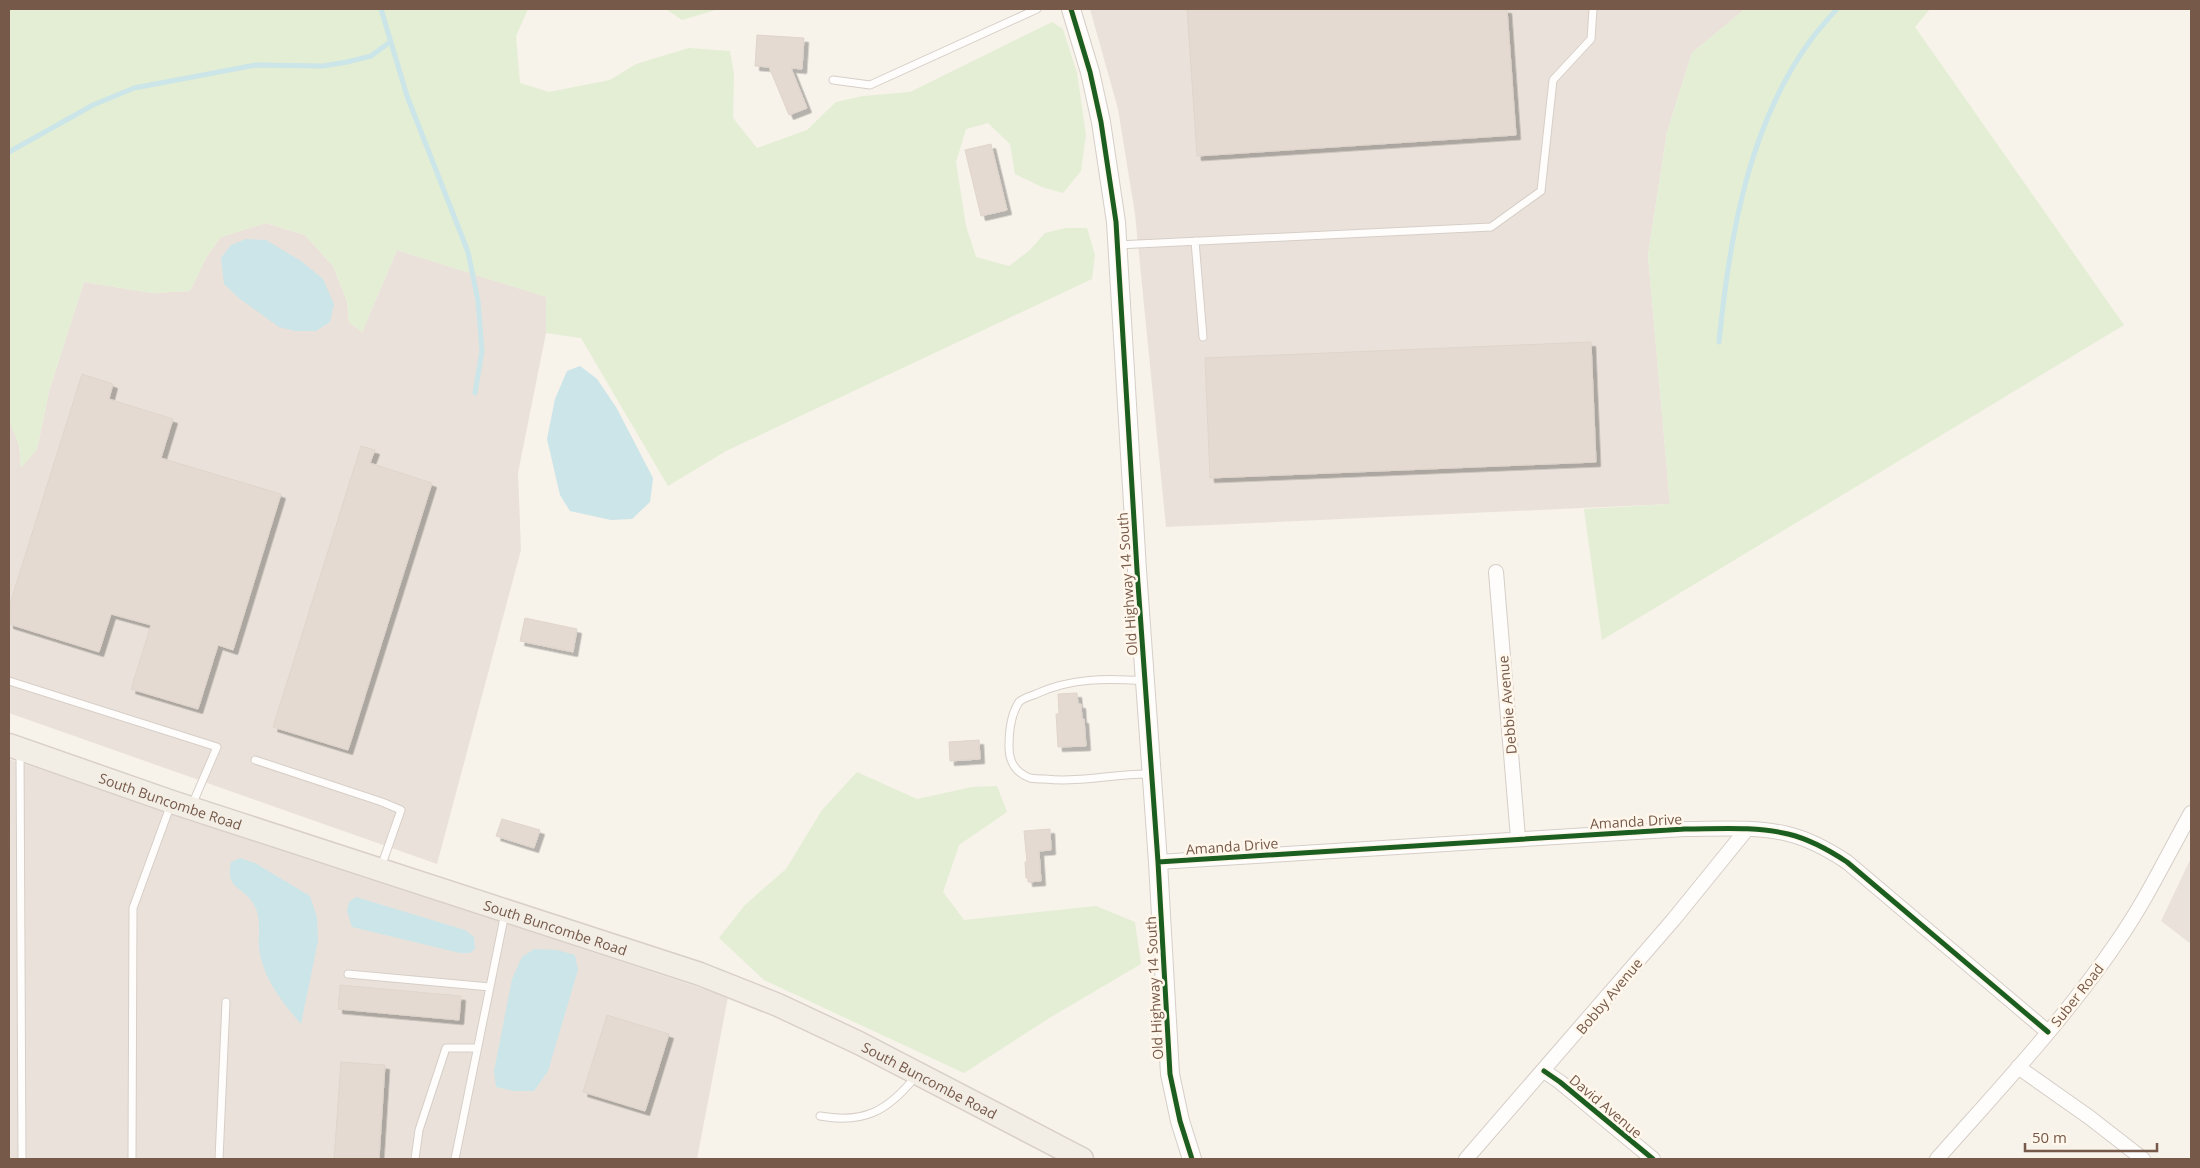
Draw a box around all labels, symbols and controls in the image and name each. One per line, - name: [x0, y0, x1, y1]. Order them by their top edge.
- street label: Old Highway 14 South: [1113, 512, 1141, 656]
- street label: Debbie Avenue: [1493, 655, 1521, 755]
- street label: South Buncombe Road: [97, 768, 245, 834]
- street label: Amanda Drive: [1589, 809, 1683, 833]
- street label: Amanda Drive: [1185, 833, 1279, 859]
- street label: South Buncombe Road: [481, 895, 630, 959]
- street label: Old Highway 14 South: [1141, 916, 1167, 1060]
- street label: Bobby Avenue: [1572, 954, 1647, 1038]
- street label: Suber Road: [2046, 959, 2108, 1031]
- street label: South Buncombe Road: [859, 1037, 1000, 1123]
- street label: David Avenue: [1566, 1070, 1646, 1142]
- scale bar: [2025, 1120, 2158, 1152]
- text: 50 m: [2032, 1127, 2067, 1147]

